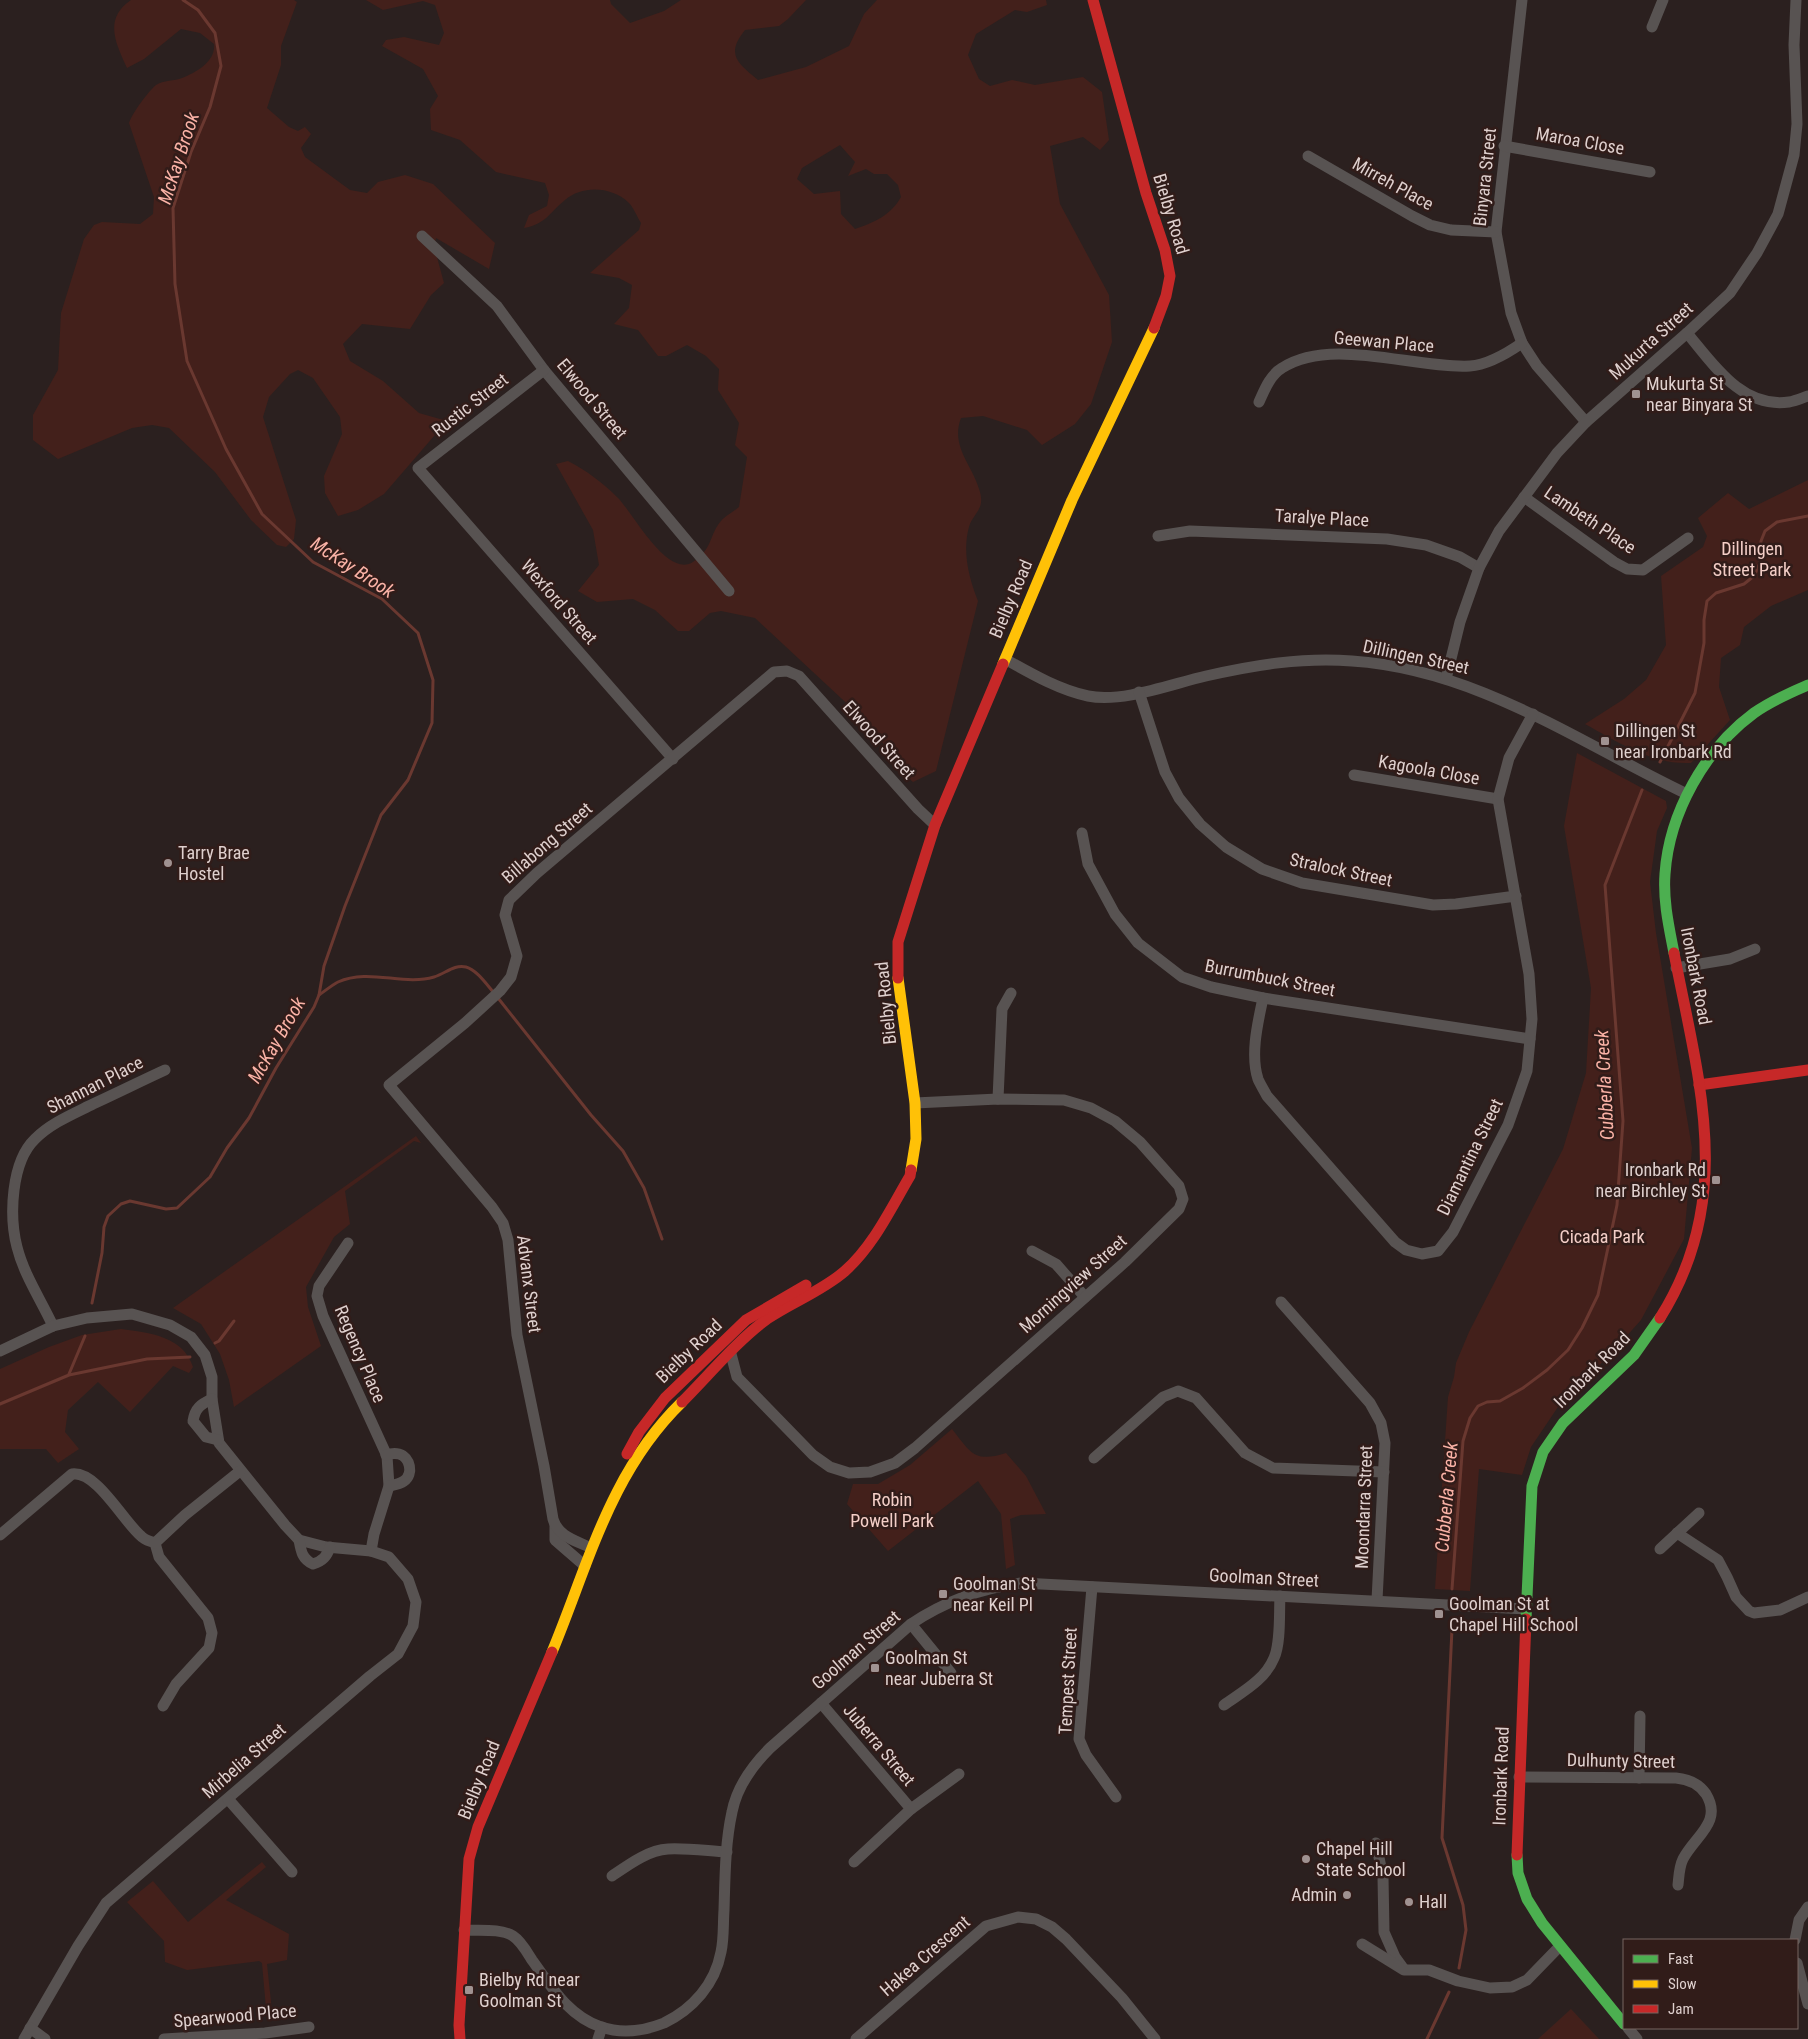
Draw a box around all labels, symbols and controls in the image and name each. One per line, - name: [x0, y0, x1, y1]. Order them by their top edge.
- water label: McKay Brook: [153, 109, 204, 207]
- street label: Maroa Close: [1534, 122, 1626, 159]
- street label: Binyara Street: [1469, 127, 1500, 227]
- street label: Mirreh Place: [1349, 153, 1437, 214]
- street label: Bielby Road: [1149, 171, 1194, 257]
- street label: Mukurta Street: [1605, 298, 1697, 384]
- street label: Geewan Place: [1333, 327, 1435, 356]
- street label: Elwood Street: [553, 354, 632, 443]
- street label: Rustic Street: [428, 368, 512, 441]
- place label: Mukurta St near Binyara St: [1646, 373, 1753, 415]
- marker: Mukurta St near Binyara St: [1630, 388, 1642, 400]
- street label: Lambeth Place: [1541, 481, 1640, 558]
- street label: Taralye Place: [1274, 505, 1370, 530]
- water label: McKay Brook: [306, 532, 400, 603]
- park label: Dillingen Street Park: [1713, 538, 1791, 580]
- street label: Wexford Street: [517, 555, 602, 648]
- street label: Bielby Road: [985, 556, 1036, 641]
- street label: Dillingen Street: [1361, 635, 1471, 678]
- street label: Elwood Street: [839, 696, 920, 783]
- place label: Dillingen St near Ironbark Rd: [1615, 720, 1732, 762]
- marker: Dillingen St near Ironbark Rd: [1599, 735, 1611, 747]
- street label: Kagoola Close: [1377, 750, 1481, 789]
- street label: Billabong Street: [497, 798, 596, 888]
- place label: Tarry Brae Hostel: [178, 842, 250, 884]
- street label: Stralock Street: [1288, 848, 1394, 891]
- marker: Tarry Brae Hostel: [162, 857, 174, 869]
- street label: Ironbark Road: [1677, 925, 1716, 1026]
- street label: Burrumbuck Street: [1203, 955, 1337, 1000]
- street label: Bielby Road: [871, 961, 900, 1045]
- water label: McKay Brook: [243, 993, 311, 1087]
- water label: Cubberla Creek: [1590, 1028, 1619, 1141]
- street label: Shannan Place: [43, 1051, 146, 1118]
- street label: Diamantina Street: [1432, 1095, 1507, 1218]
- place label: Ironbark Rd near Birchley St: [1596, 1159, 1706, 1201]
- marker: Ironbark Rd near Birchley St: [1710, 1174, 1722, 1186]
- park label: Cicada Park: [1559, 1226, 1645, 1247]
- street label: Morningview Street: [1015, 1230, 1131, 1337]
- street label: Advanx Street: [513, 1234, 546, 1334]
- street label: Regency Place: [331, 1302, 390, 1406]
- street label: Bielby Road: [651, 1314, 726, 1387]
- street label: Ironbark Road: [1549, 1327, 1634, 1412]
- water label: Cubberla Creek: [1430, 1440, 1463, 1553]
- street label: Moondarra Street: [1351, 1445, 1376, 1569]
- park label: Robin Powell Park: [850, 1489, 934, 1531]
- street label: Goolman Street: [1209, 1564, 1320, 1591]
- place label: Goolman St near Keil Pl: [953, 1573, 1036, 1615]
- marker: Goolman St near Keil Pl: [937, 1588, 949, 1600]
- place label: Goolman St at Chapel Hill School: [1449, 1593, 1578, 1635]
- street label: Goolman Street: [807, 1606, 904, 1694]
- marker: Goolman St at Chapel Hill School: [1433, 1608, 1445, 1620]
- street label: Tempest Street: [1054, 1627, 1081, 1735]
- place label: Goolman St near Juberra St: [885, 1647, 993, 1689]
- marker: Goolman St near Juberra St: [869, 1662, 881, 1674]
- street label: Juberra Street: [839, 1700, 920, 1790]
- street label: Mirbelia Street: [198, 1719, 290, 1803]
- street label: Ironbark Road: [1488, 1726, 1513, 1826]
- street label: Bielby Road: [453, 1737, 504, 1822]
- street label: Dulhunty Street: [1567, 1749, 1675, 1772]
- place label: Chapel Hill State School: [1316, 1838, 1406, 1880]
- marker: Chapel Hill State School: [1300, 1853, 1312, 1865]
- place label: Admin: [1291, 1884, 1337, 1905]
- marker: Admin: [1341, 1889, 1353, 1901]
- place label: Hall: [1419, 1891, 1447, 1912]
- marker: Hall: [1403, 1896, 1415, 1908]
- street label: Hakea Crescent: [876, 1911, 974, 2000]
- legend: [1623, 1939, 1798, 2029]
- text: Fast: [1668, 1950, 1693, 1968]
- place label: Bielby Rd near Goolman St: [479, 1969, 580, 2011]
- text: Slow: [1668, 1975, 1697, 1993]
- marker: Bielby Rd near Goolman St: [463, 1984, 475, 1996]
- street label: Spearwood Place: [173, 2000, 297, 2031]
- text: Jam: [1668, 2000, 1694, 2018]

